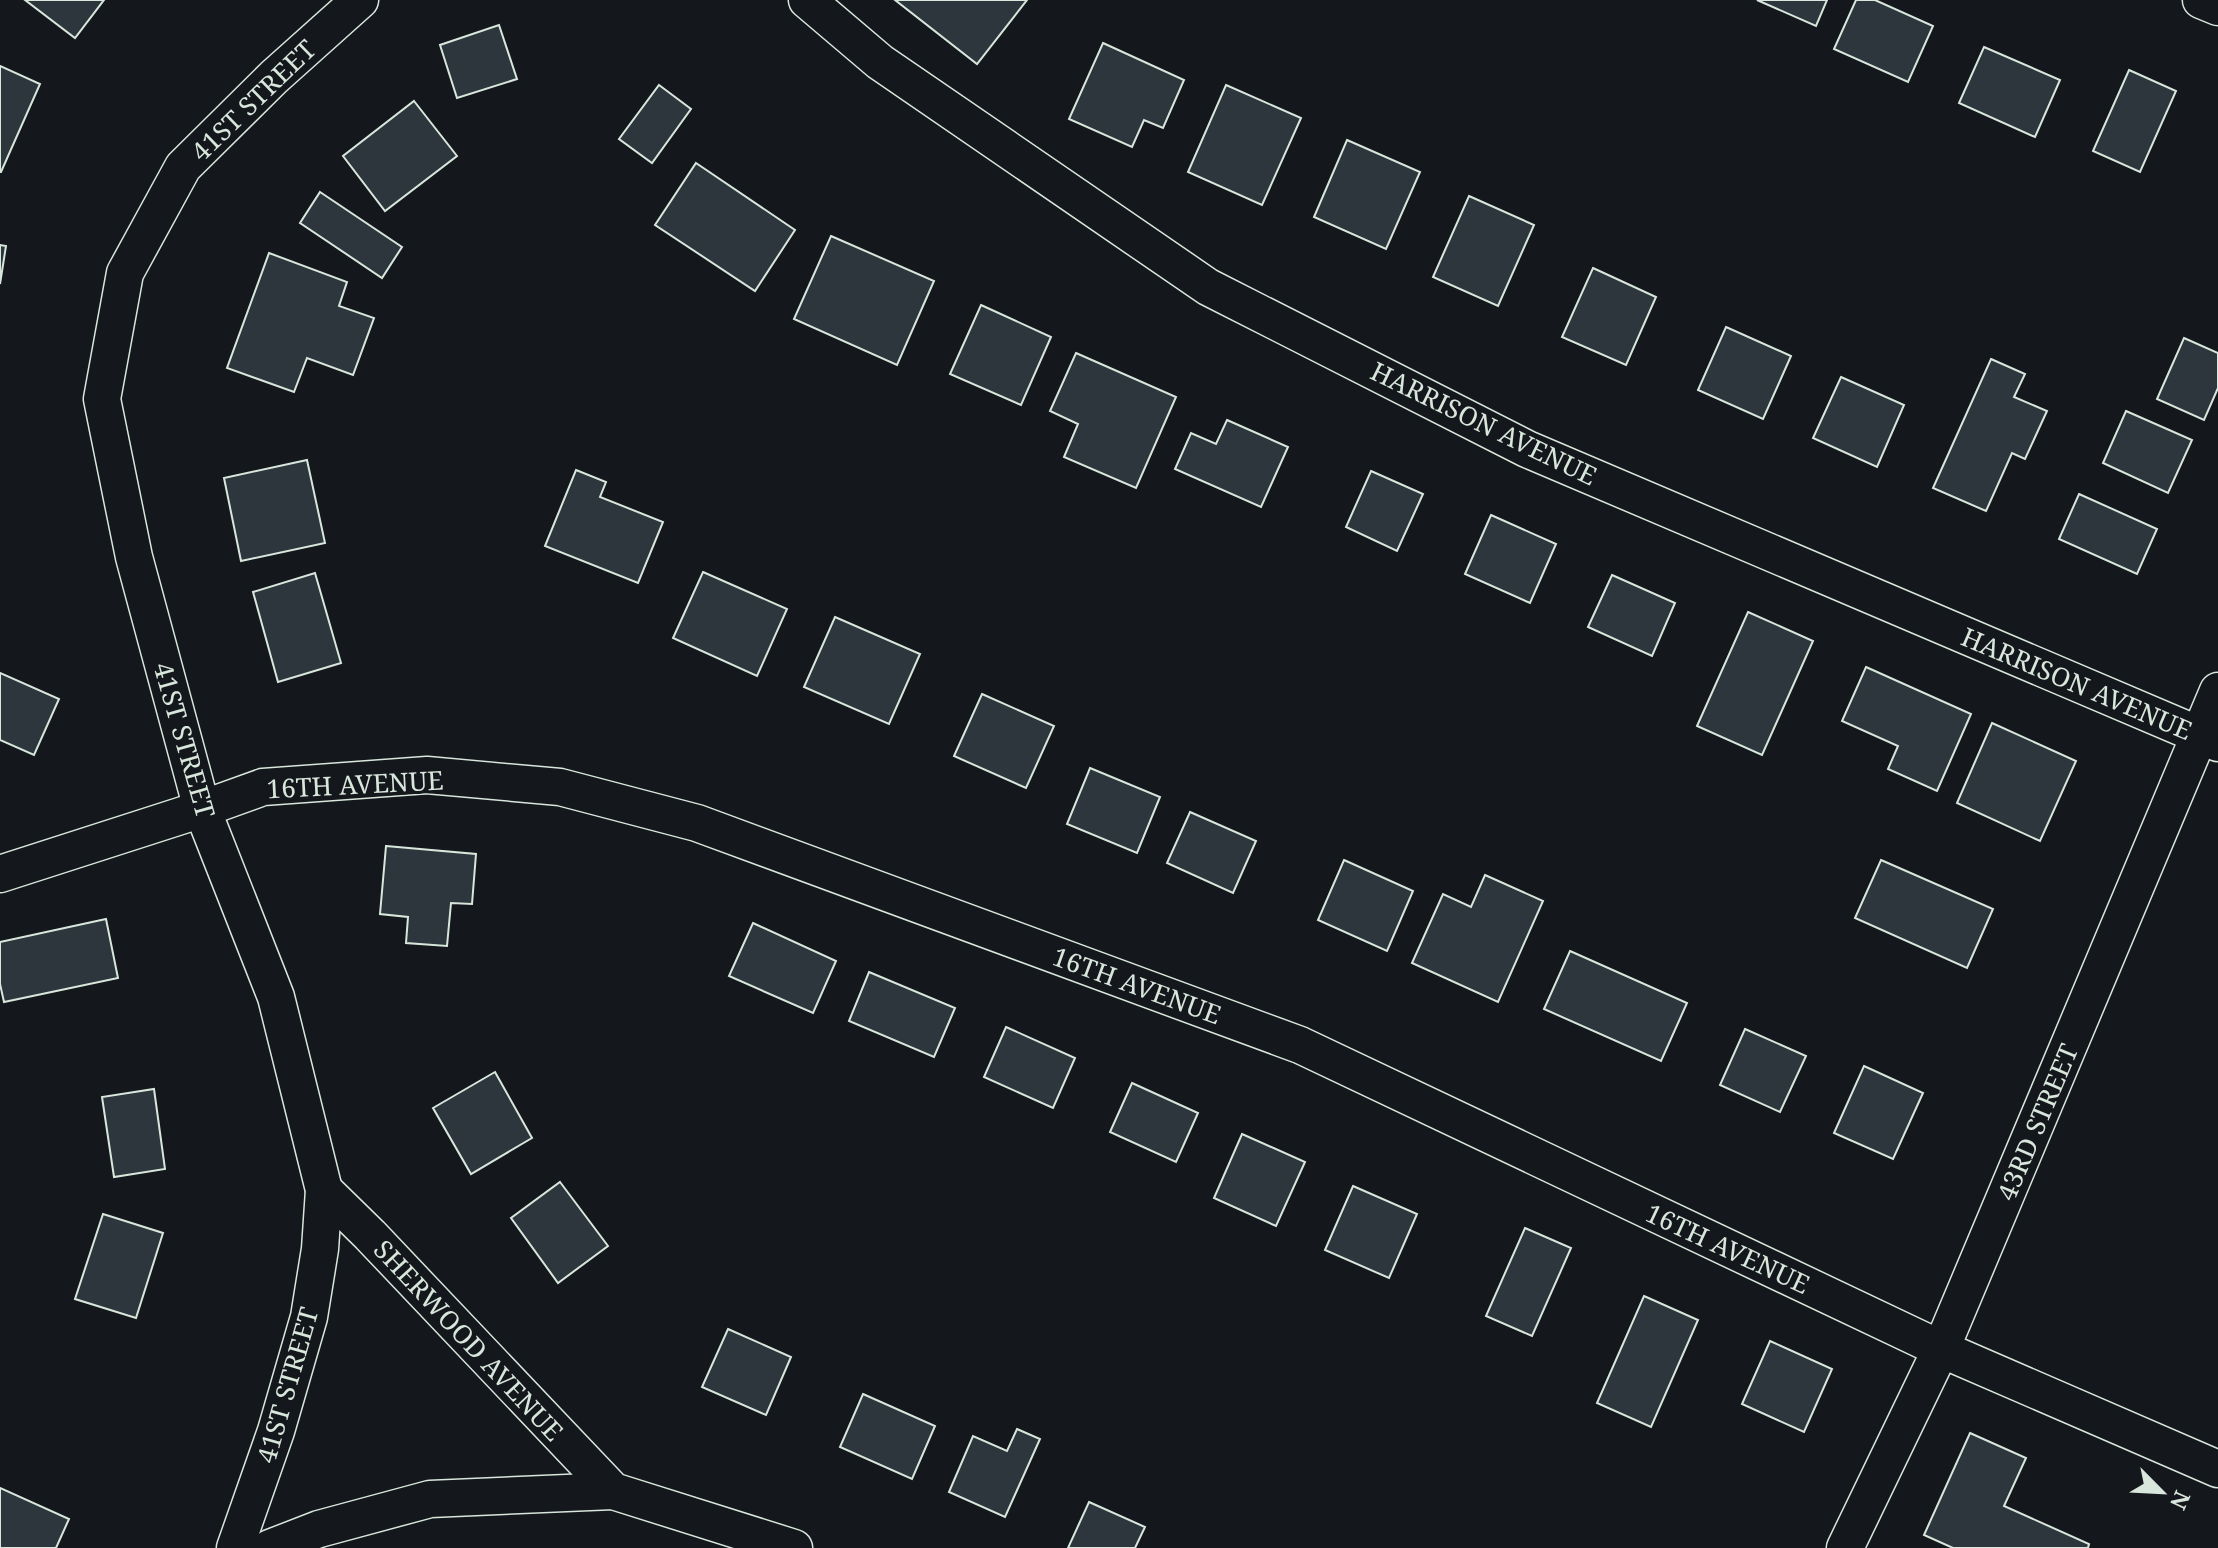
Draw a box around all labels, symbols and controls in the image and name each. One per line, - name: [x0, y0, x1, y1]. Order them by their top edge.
- street label: 41ST STREET: [183, 31, 323, 169]
- street label: HARRISON AVENUE: [1365, 353, 1603, 493]
- street label: HARRISON AVENUE: [1956, 618, 2198, 748]
- street label: 41ST STREET: [146, 658, 224, 822]
- street label: 16TH AVENUE: [266, 761, 444, 807]
- street label: 16TH AVENUE: [1048, 938, 1226, 1032]
- street label: 43RD STREET: [1988, 1038, 2086, 1206]
- street label: 16TH AVENUE: [1640, 1194, 1816, 1302]
- street label: SHERWOOD AVENUE: [366, 1232, 572, 1448]
- street label: 41ST STREET: [248, 1303, 326, 1467]
- north arrow: [2122, 1452, 2202, 1532]
- text: N: [2164, 1487, 2198, 1515]

